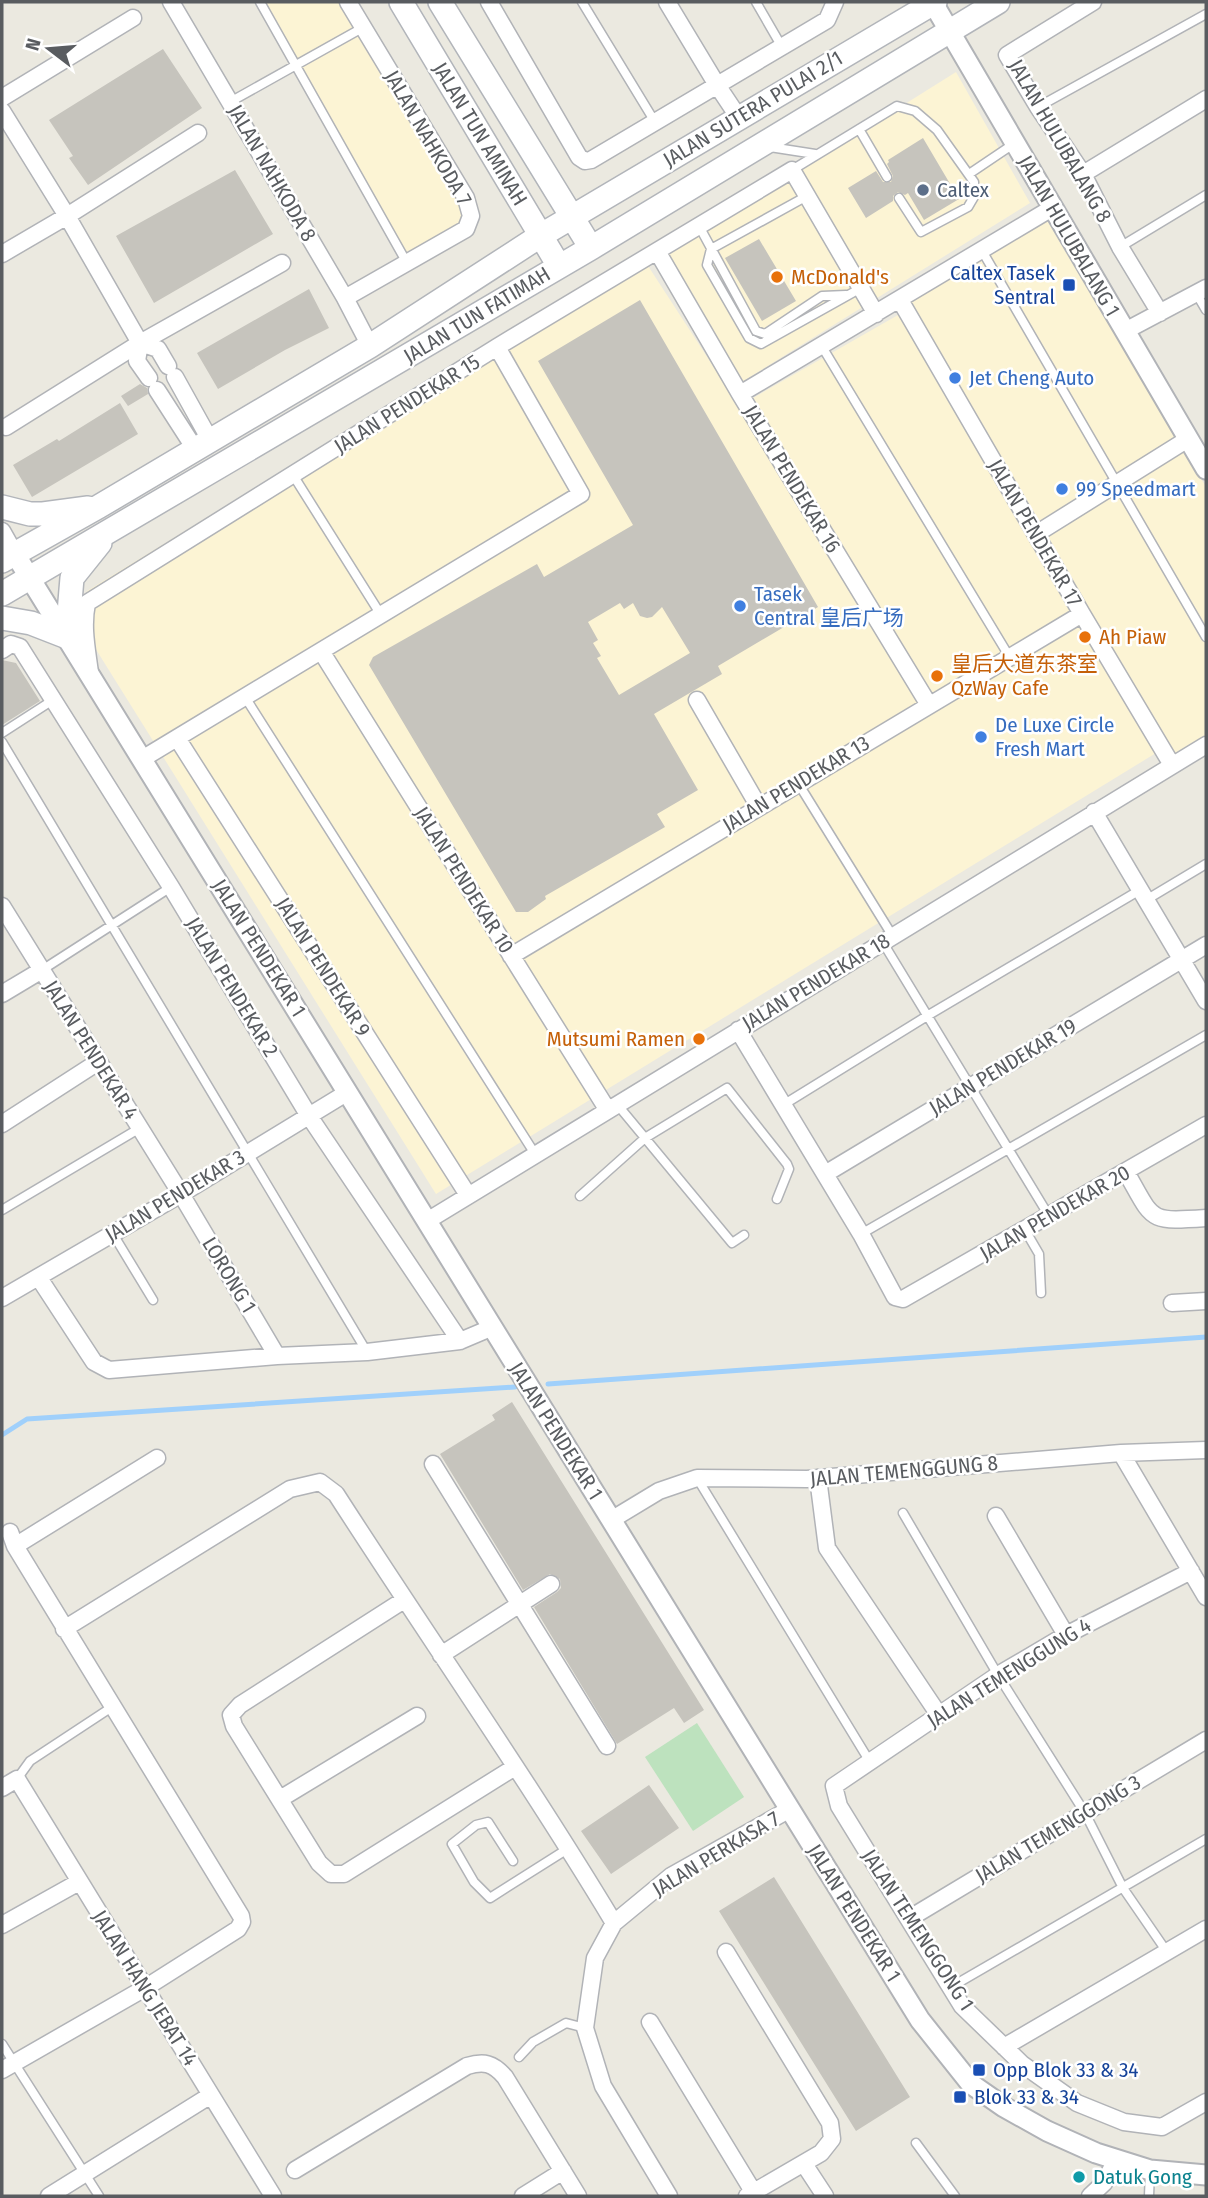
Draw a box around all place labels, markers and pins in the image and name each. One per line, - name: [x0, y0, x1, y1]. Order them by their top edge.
- place label: Caltex: [937, 177, 990, 203]
- marker: Caltex: [915, 182, 931, 198]
- place label: Caltex Tasek Sentral: [950, 260, 1055, 310]
- place label: McDonald's: [791, 264, 889, 290]
- marker: McDonald's: [769, 269, 785, 285]
- marker: Caltex Tasek Sentral: [1061, 277, 1077, 293]
- place label: Jet Cheng Auto: [969, 365, 1094, 391]
- marker: Jet Cheng Auto: [947, 370, 963, 386]
- place label: 99 Speedmart: [1076, 476, 1196, 502]
- marker: 99 Speedmart: [1054, 481, 1070, 497]
- place label: Tasek Central 皇后广场: [754, 581, 904, 631]
- marker: Tasek Central 皇后广场: [732, 598, 748, 614]
- place label: Ah Piaw: [1099, 624, 1167, 650]
- marker: Ah Piaw: [1077, 629, 1093, 645]
- place label: 皇后大道东茶室 QzWay Cafe: [951, 651, 1098, 701]
- marker: 皇后大道东茶室 QzWay Cafe: [929, 668, 945, 684]
- place label: De Luxe Circle Fresh Mart: [995, 712, 1114, 762]
- marker: De Luxe Circle Fresh Mart: [973, 729, 989, 745]
- place label: Mutsumi Ramen: [547, 1026, 685, 1052]
- marker: Mutsumi Ramen: [691, 1031, 707, 1047]
- place label: Opp Blok 33 & 34: [993, 2057, 1138, 2083]
- marker: Opp Blok 33 & 34: [971, 2062, 987, 2078]
- place label: Blok 33 & 34: [974, 2084, 1079, 2110]
- marker: Blok 33 & 34: [952, 2089, 968, 2105]
- place label: Datuk Gong: [1093, 2164, 1192, 2190]
- marker: Datuk Gong: [1071, 2169, 1087, 2185]

